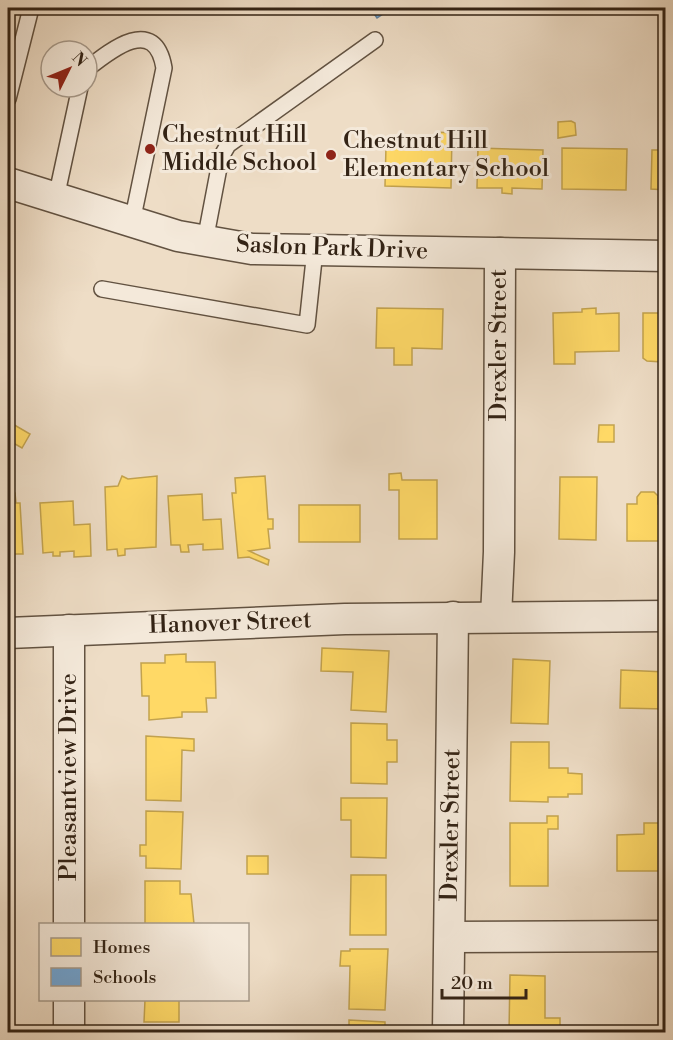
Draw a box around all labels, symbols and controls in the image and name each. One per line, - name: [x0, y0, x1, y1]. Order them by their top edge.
- north arrow: [39, 39, 99, 99]
- text: N: [68, 48, 91, 71]
- place label: Chestnut Hill Middle School: [162, 120, 317, 178]
- place label: Chestnut Hill Elementary School: [343, 126, 549, 184]
- marker: Chestnut Hill Middle School: [143, 142, 157, 156]
- marker: Chestnut Hill Elementary School: [324, 148, 338, 162]
- street label: Saslon Park Drive: [235, 230, 429, 266]
- street label: Drexler Street: [484, 268, 514, 421]
- street label: Hanover Street: [148, 605, 312, 641]
- street label: Pleasantview Drive: [54, 673, 84, 881]
- street label: Drexler Street: [435, 748, 467, 902]
- legend: [39, 923, 249, 1001]
- text: Homes: [93, 936, 150, 959]
- scale bar: [442, 962, 526, 1000]
- text: Schools: [93, 966, 157, 989]
- text: 20 m: [451, 972, 493, 995]

